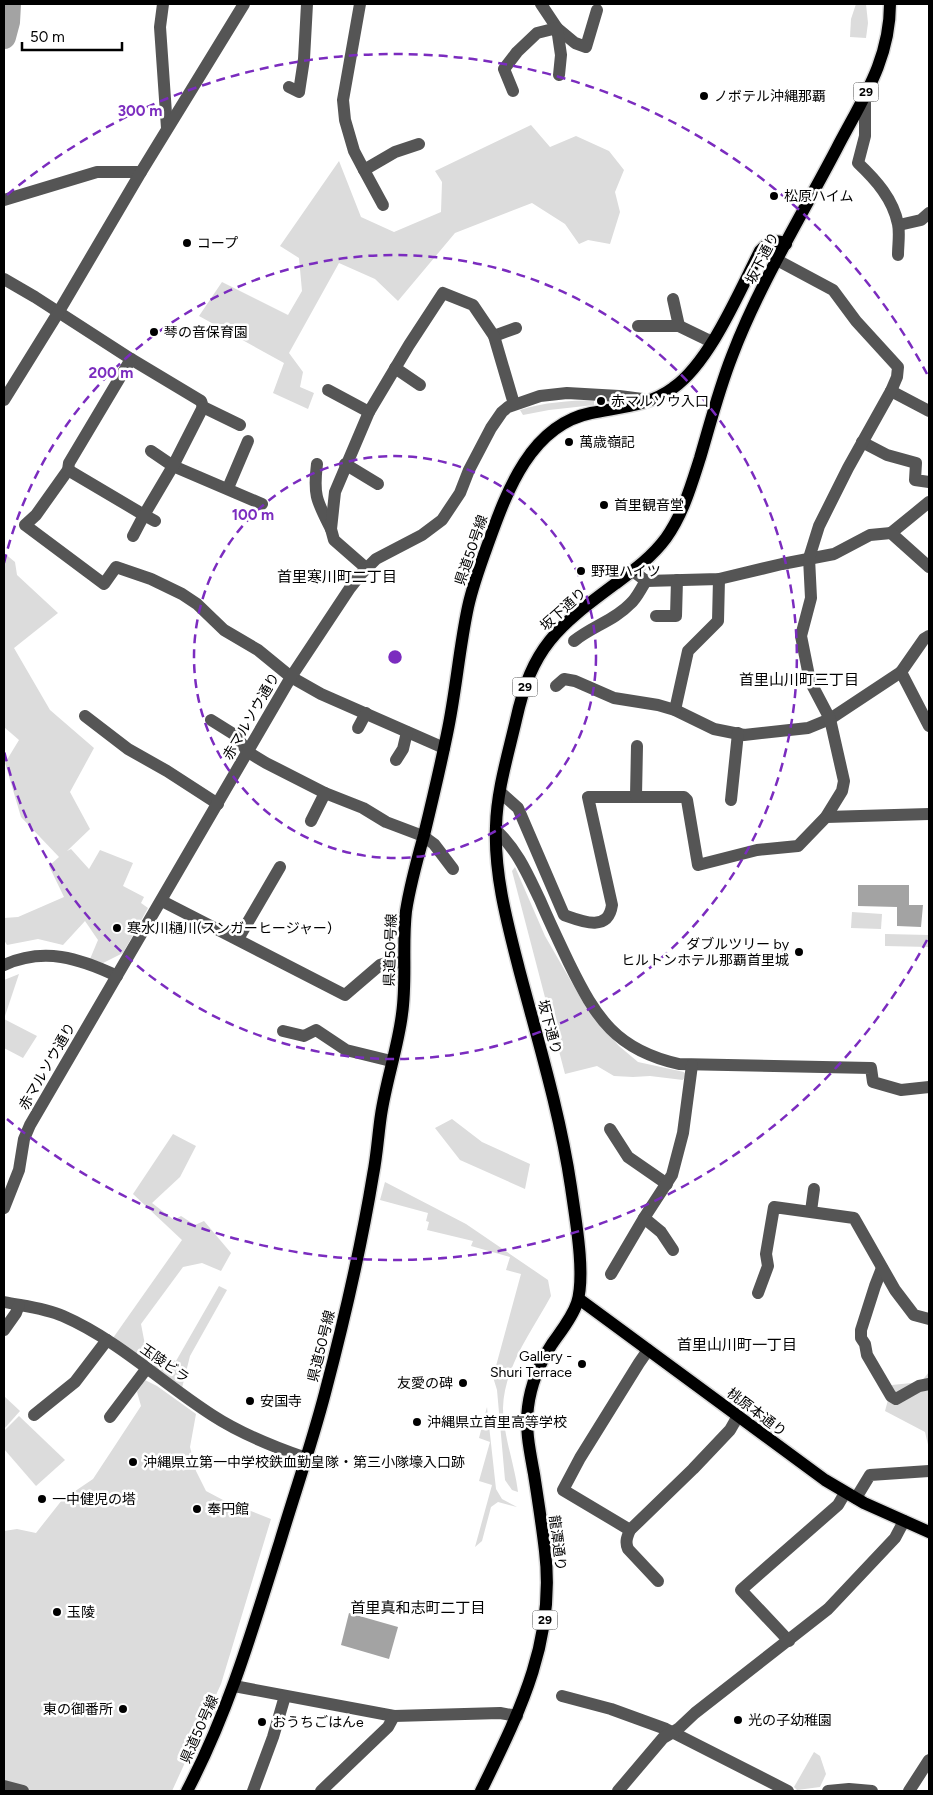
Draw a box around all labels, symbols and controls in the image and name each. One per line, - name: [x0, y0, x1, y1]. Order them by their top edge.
- scale bar: [22, 20, 122, 52]
- text: 50 m: [30, 28, 65, 46]
- road number: 29: [854, 82, 878, 101]
- place label: ノボテル沖縄那覇: [714, 88, 826, 105]
- marker: ノボテル沖縄那覇: [698, 90, 710, 102]
- text: 300 m: [118, 102, 162, 120]
- place label: 松原ハイム: [784, 188, 853, 205]
- marker: 松原ハイム: [768, 190, 780, 202]
- street label: 坂下通り: [742, 229, 783, 287]
- place label: コープ: [197, 235, 238, 252]
- marker: コープ: [181, 237, 193, 249]
- place label: 琴の音保育園: [164, 324, 248, 341]
- marker: 琴の音保育園: [148, 326, 160, 338]
- text: 200 m: [89, 364, 133, 382]
- place label: 赤マルソウ入口: [611, 393, 709, 410]
- marker: 赤マルソウ入口: [595, 395, 607, 407]
- place label: 萬歳嶺記: [579, 434, 635, 451]
- marker: 萬歳嶺記: [563, 436, 575, 448]
- place label: 首里観音堂: [614, 497, 684, 514]
- marker: 首里観音堂: [598, 499, 610, 511]
- text: 100 m: [232, 506, 274, 524]
- street label: 県道50号線: [452, 513, 491, 587]
- place label: 野理ハイツ: [591, 563, 661, 580]
- marker: 野理ハイツ: [575, 565, 587, 577]
- district label: 首里寒川町二丁目: [277, 568, 397, 586]
- street label: 坂下通り: [537, 584, 590, 634]
- centre of rings: [386, 648, 404, 666]
- street label: 赤マルソウ通り: [220, 670, 283, 763]
- district label: 首里山川町三丁目: [739, 671, 859, 689]
- road number: 29: [512, 678, 538, 696]
- street label: 県道50号線: [381, 913, 400, 987]
- place label: 寒水川樋川(スンガーヒージャー): [127, 920, 332, 937]
- marker: 寒水川樋川(スンガーヒージャー): [111, 922, 123, 934]
- place label: ダブルツリー by ヒルトンホテル那覇首里城: [621, 936, 790, 969]
- marker: ダブルツリー by ヒルトンホテル那覇首里城: [793, 946, 805, 958]
- street label: 坂下通り: [534, 998, 565, 1056]
- street label: 赤マルソウ通り: [16, 1020, 79, 1113]
- street label: 県道50号線: [304, 1309, 339, 1384]
- district label: 首里山川町一丁目: [677, 1336, 797, 1354]
- street label: 玉陵ビラ: [137, 1340, 193, 1386]
- place label: Gallery - Shuri Terrace: [490, 1348, 572, 1381]
- marker: Gallery - Shuri Terrace: [576, 1358, 588, 1370]
- place label: 友愛の碑: [397, 1375, 453, 1392]
- marker: 友愛の碑: [457, 1377, 469, 1389]
- street label: 桃原本通り: [724, 1385, 790, 1440]
- place label: 安国寺: [260, 1393, 302, 1410]
- marker: 安国寺: [244, 1395, 256, 1407]
- place label: 沖縄県立首里高等学校: [427, 1414, 567, 1431]
- marker: 沖縄県立首里高等学校: [411, 1416, 423, 1428]
- place label: 沖縄県立第一中学校鉄血勤皇隊・第三小隊壕入口跡: [143, 1454, 465, 1471]
- marker: 沖縄県立第一中学校鉄血勤皇隊・第三小隊壕入口跡: [127, 1456, 139, 1468]
- place label: 一中健児の塔: [52, 1491, 136, 1508]
- marker: 一中健児の塔: [36, 1493, 48, 1505]
- place label: 奉円館: [207, 1501, 249, 1518]
- marker: 奉円館: [191, 1503, 203, 1515]
- street label: 龍潭通り: [546, 1514, 569, 1572]
- district label: 首里真和志町二丁目: [350, 1599, 486, 1617]
- place label: 玉陵: [67, 1604, 95, 1621]
- marker: 玉陵: [51, 1606, 63, 1618]
- road number: 29: [532, 1610, 558, 1630]
- street label: 県道50号線: [177, 1692, 222, 1766]
- place label: 東の御番所: [43, 1701, 113, 1718]
- marker: 東の御番所: [117, 1703, 129, 1715]
- place label: 光の子幼稚園: [748, 1712, 832, 1729]
- place label: おうちごはんe: [272, 1714, 364, 1731]
- marker: 光の子幼稚園: [732, 1714, 744, 1726]
- marker: おうちごはんe: [256, 1716, 268, 1728]

